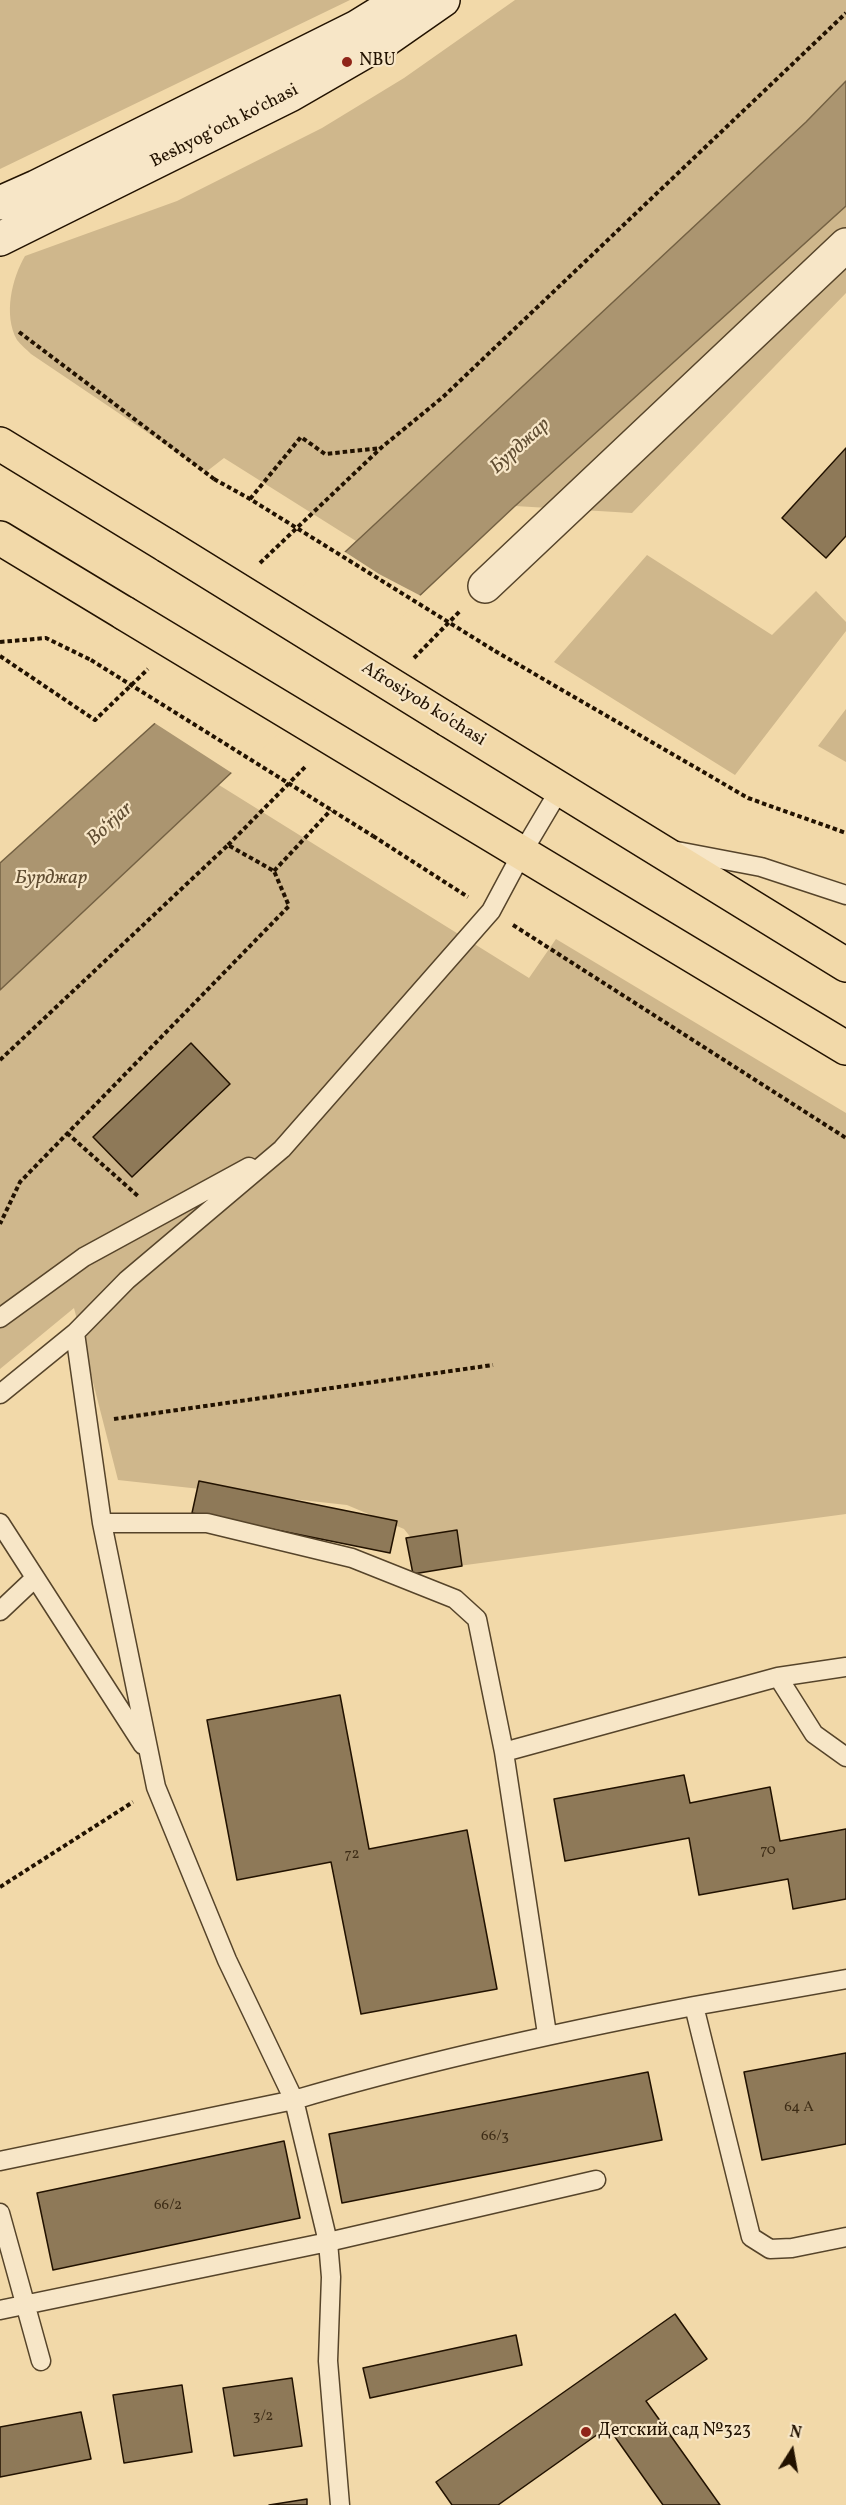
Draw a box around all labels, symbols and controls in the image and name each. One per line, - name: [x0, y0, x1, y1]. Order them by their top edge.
- place label: NBU: [359, 51, 396, 73]
- marker: NBU: [340, 55, 354, 69]
- street label: Beshyogʻoch koʻchasi: [147, 80, 303, 174]
- water label: Бурджар: [486, 414, 556, 480]
- street label: Afrosiyob ko'chasi: [357, 658, 489, 752]
- water label: Bo‘rjar: [83, 798, 139, 852]
- water label: Бурджар: [15, 867, 87, 891]
- house number: 70: [760, 1842, 776, 1860]
- house number: 72: [344, 1846, 360, 1864]
- house number: 64 А: [784, 2099, 814, 2117]
- house number: 66/3: [481, 2128, 509, 2146]
- house number: 66/2: [154, 2197, 182, 2215]
- house number: 3/2: [253, 2408, 273, 2426]
- place label: Детский сад №323: [598, 2421, 751, 2443]
- north arrow: [762, 2421, 822, 2481]
- text: N: [788, 2421, 803, 2445]
- marker: Детский сад №323: [579, 2425, 593, 2439]

